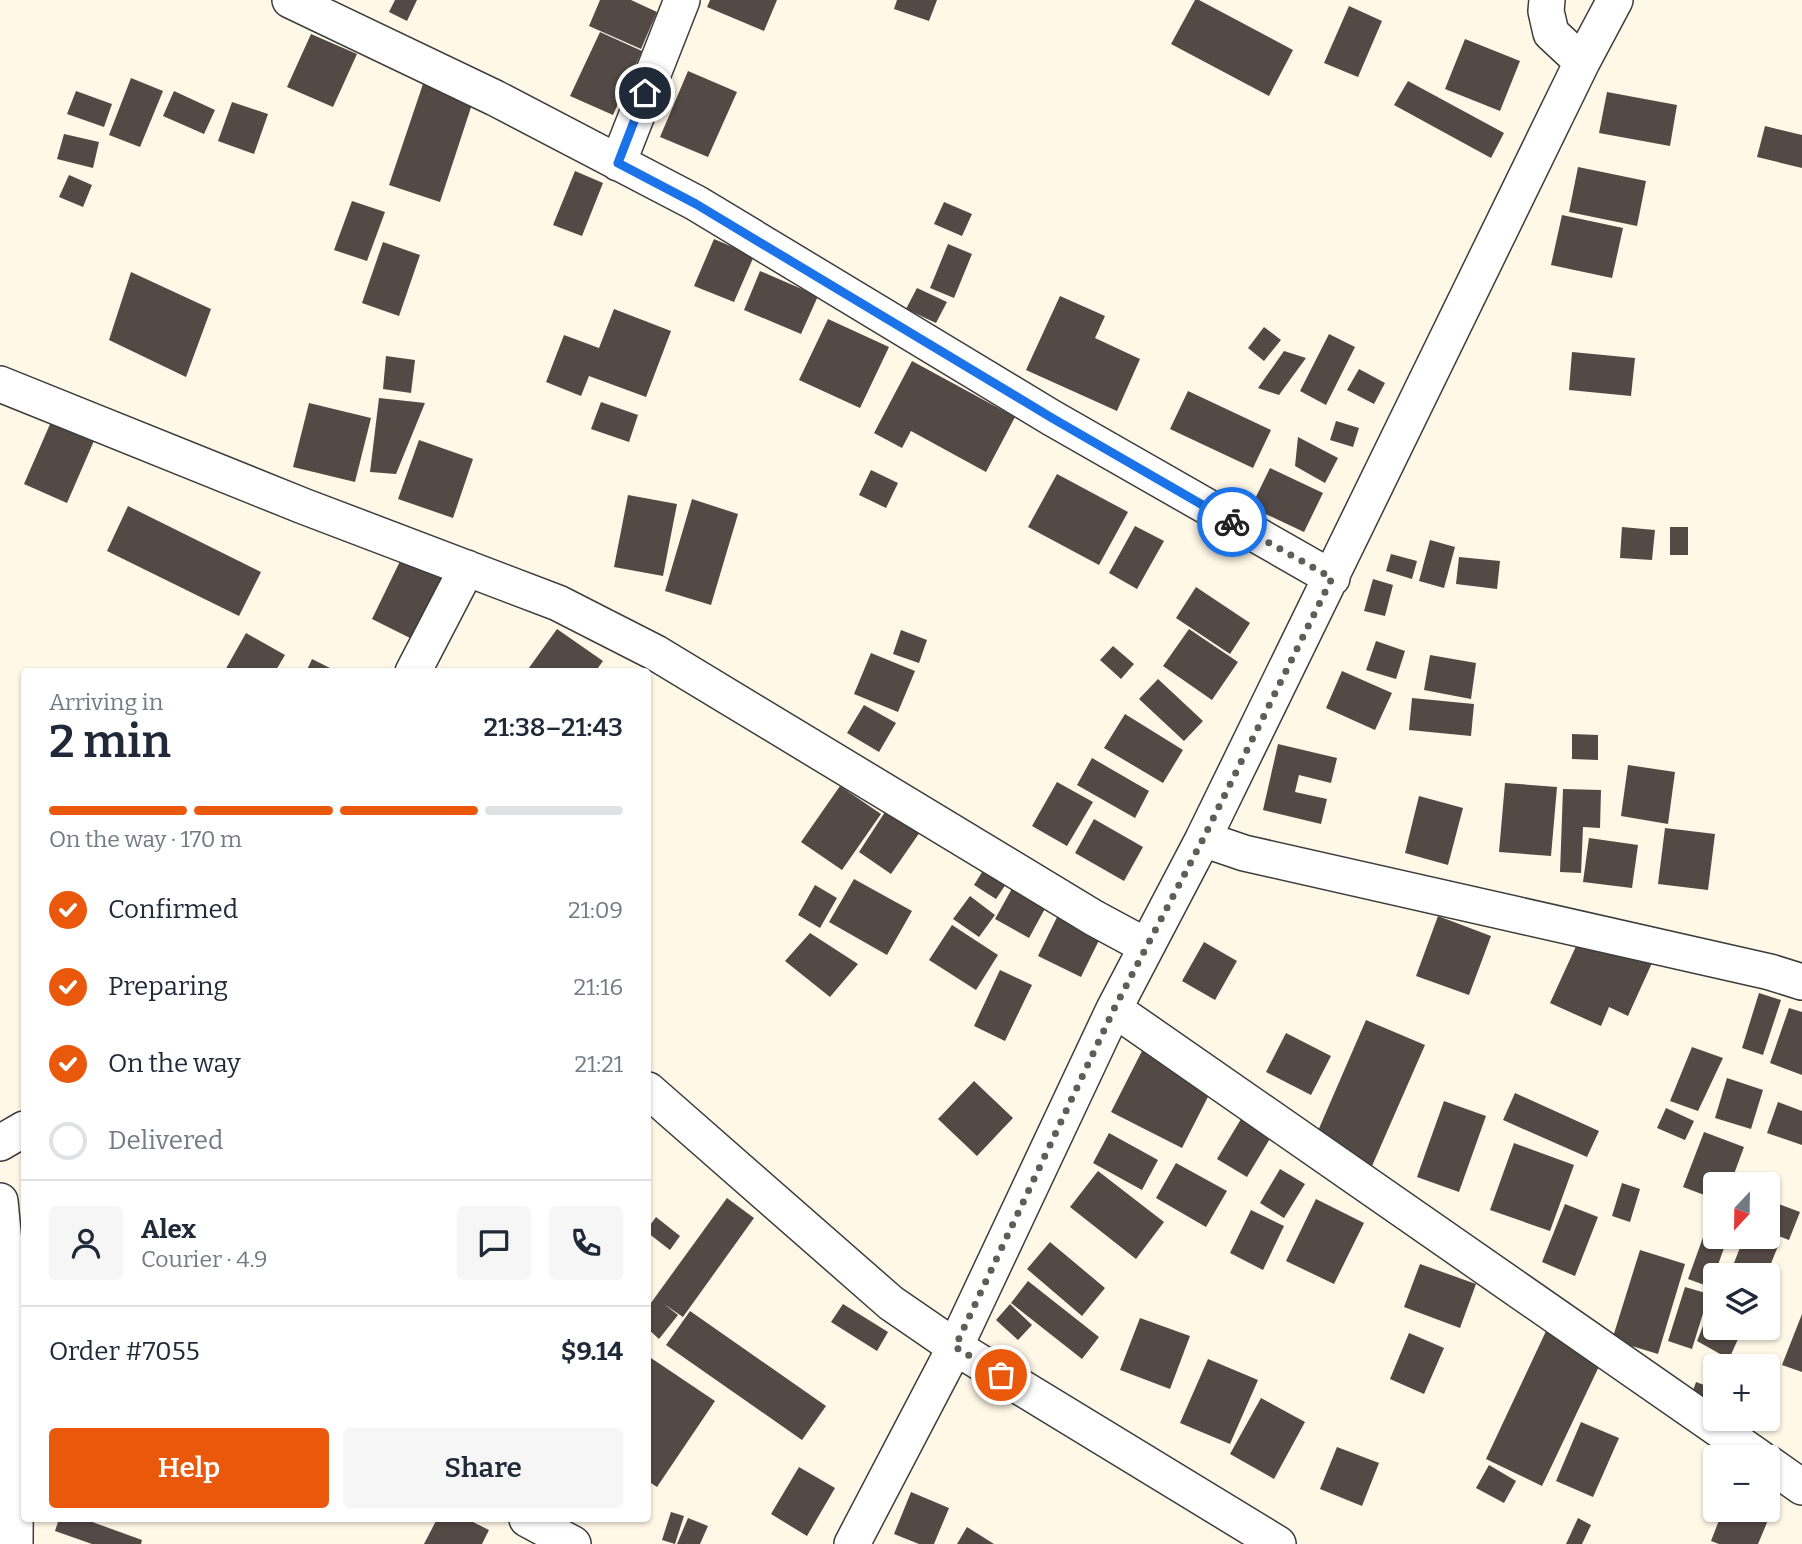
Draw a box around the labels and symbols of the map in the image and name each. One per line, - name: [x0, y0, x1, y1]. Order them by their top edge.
- pin: [615, 63, 675, 123]
- courier: [1197, 487, 1267, 557]
- north arrow: [1703, 1172, 1780, 1250]
- pin: [971, 1345, 1031, 1405]

